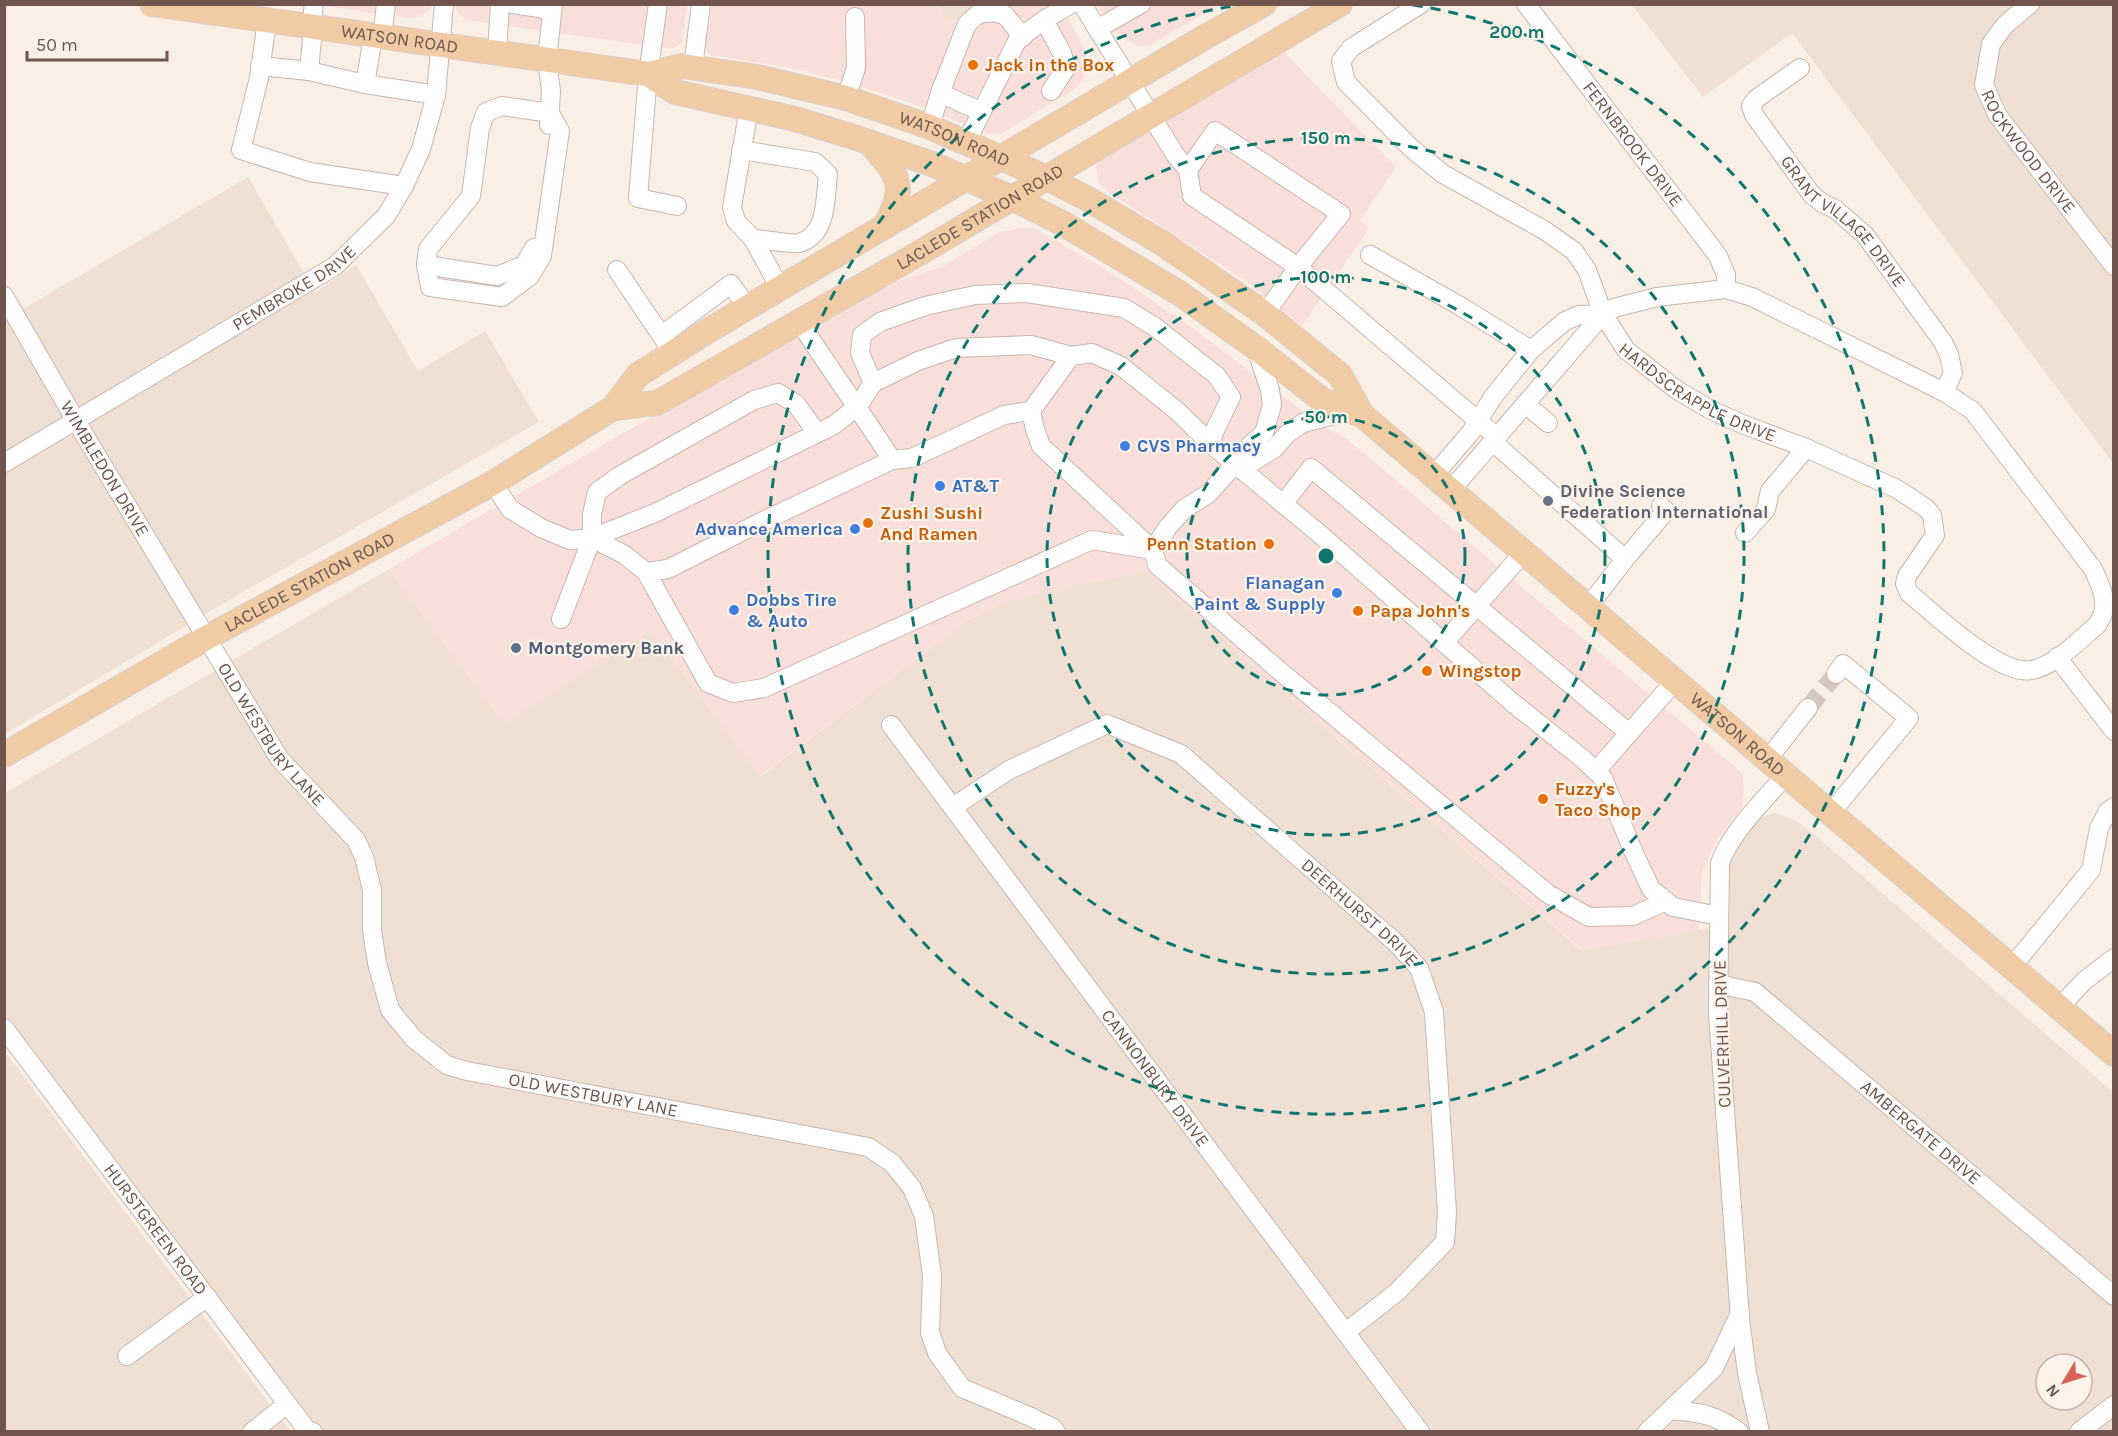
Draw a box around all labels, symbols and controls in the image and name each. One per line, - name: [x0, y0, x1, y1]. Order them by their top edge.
- street label: WATSON ROAD: [340, 20, 460, 58]
- text: 200 m: [1489, 21, 1545, 43]
- scale bar: [27, 24, 166, 62]
- text: 50 m: [36, 34, 78, 56]
- place label: Jack in the Box: [985, 54, 1114, 76]
- marker: Jack in the Box: [966, 58, 980, 72]
- street label: FERNBROOK DRIVE: [1578, 77, 1687, 211]
- street label: ROCKWOOD DRIVE: [1976, 86, 2080, 218]
- street label: WATSON ROAD: [896, 106, 1013, 172]
- text: 150 m: [1301, 127, 1351, 149]
- street label: GRANT VILLAGE DRIVE: [1776, 151, 1910, 292]
- street label: LACLEDE STATION ROAD: [892, 159, 1068, 275]
- street label: PEMBROKE DRIVE: [228, 241, 361, 336]
- text: 100 m: [1301, 266, 1351, 288]
- street label: HARDSCRAPPLE DRIVE: [1614, 338, 1779, 447]
- street label: WIMBLEDON DRIVE: [56, 397, 154, 541]
- text: 50 m: [1304, 406, 1348, 428]
- place label: CVS Pharmacy: [1137, 435, 1261, 457]
- marker: CVS Pharmacy: [1118, 439, 1132, 453]
- place label: AT&T: [952, 475, 999, 497]
- marker: AT&T: [933, 479, 947, 493]
- place label: Divine Science Federation International: [1560, 480, 1769, 523]
- marker: Divine Science Federation International: [1541, 494, 1555, 508]
- place label: Zushi Sushi And Ramen: [880, 502, 983, 545]
- marker: Zushi Sushi And Ramen: [861, 516, 875, 530]
- place label: Advance America: [695, 518, 843, 540]
- marker: Advance America: [848, 522, 862, 536]
- street label: LACLEDE STATION ROAD: [220, 527, 399, 637]
- place label: Penn Station: [1147, 533, 1257, 555]
- marker: Penn Station: [1262, 537, 1276, 551]
- centre of rings: [1316, 546, 1336, 566]
- place label: Flanagan Paint & Supply: [1194, 572, 1325, 615]
- marker: Flanagan Paint & Supply: [1330, 586, 1344, 600]
- place label: Dobbs Tire & Auto: [746, 589, 837, 632]
- place label: Papa John's: [1370, 600, 1470, 622]
- marker: Dobbs Tire & Auto: [727, 603, 741, 617]
- marker: Papa John's: [1351, 604, 1365, 618]
- place label: Montgomery Bank: [528, 637, 685, 659]
- marker: Montgomery Bank: [509, 641, 523, 655]
- street label: OLD WESTBURY LANE: [213, 659, 330, 811]
- place label: Wingstop: [1439, 660, 1521, 682]
- marker: Wingstop: [1420, 664, 1434, 678]
- street label: WATSON ROAD: [1685, 687, 1790, 781]
- place label: Fuzzy's Taco Shop: [1555, 778, 1642, 821]
- marker: Fuzzy's Taco Shop: [1536, 792, 1550, 806]
- street label: DEERHURST DRIVE: [1297, 854, 1423, 971]
- street label: CULVERHILL DRIVE: [1708, 960, 1736, 1108]
- street label: CANNONBURY DRIVE: [1097, 1005, 1214, 1151]
- street label: OLD WESTBURY LANE: [507, 1068, 680, 1122]
- street label: AMBERGATE DRIVE: [1856, 1075, 1985, 1189]
- street label: HURSTGREEN ROAD: [99, 1159, 212, 1299]
- north arrow: [2034, 1352, 2094, 1412]
- text: N: [2042, 1381, 2064, 1401]

